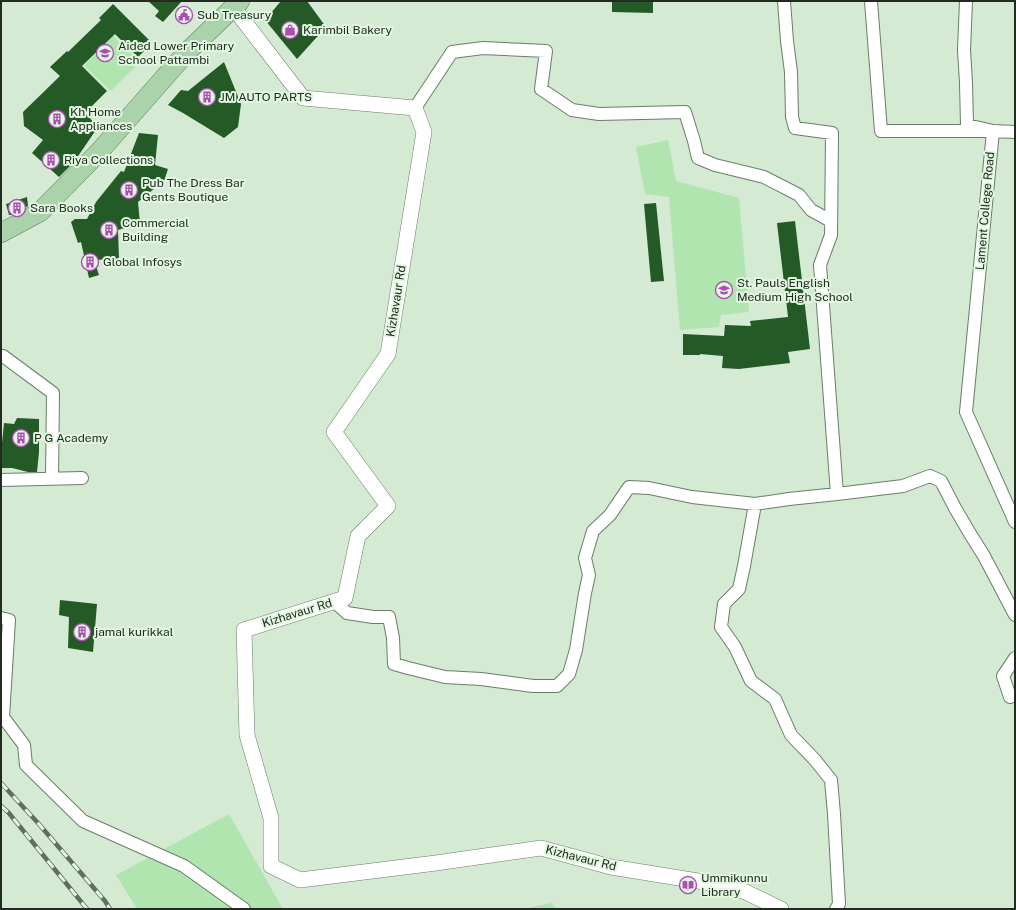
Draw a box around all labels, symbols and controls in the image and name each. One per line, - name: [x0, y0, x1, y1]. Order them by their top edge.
- public building icon: Sub Treasury: [174, 5, 194, 25]
- place label: Sub Treasury: [197, 8, 272, 22]
- shop icon: Karimbil Bakery: [280, 20, 300, 40]
- place label: Karimbil Bakery: [303, 23, 392, 37]
- place label: Aided Lower Primary School Pattambi: [118, 39, 235, 67]
- school or university icon: Aided Lower Primary School Pattambi: [95, 43, 115, 63]
- building icon: JM AUTO PARTS: [197, 87, 217, 107]
- place label: JM AUTO PARTS: [220, 90, 312, 104]
- place label: Kh Home Appliances: [70, 105, 132, 133]
- building icon: Kh Home Appliances: [47, 109, 67, 129]
- building icon: Riya Collections: [41, 150, 61, 170]
- street label: Lament College Road: [973, 151, 997, 271]
- place label: Riya Collections: [64, 153, 153, 167]
- place label: Pub The Dress Bar Gents Boutique: [142, 176, 245, 204]
- building icon: Pub The Dress Bar Gents Boutique: [119, 180, 139, 200]
- building icon: Sara Books: [7, 198, 27, 218]
- place label: Sara Books: [30, 201, 93, 215]
- place label: Commercial Building: [122, 216, 189, 244]
- building icon: Commercial Building: [99, 220, 119, 240]
- building icon: Global Infosys: [80, 252, 100, 272]
- place label: Global Infosys: [103, 255, 182, 269]
- street label: Kizhavaur Rd: [383, 264, 409, 338]
- place label: St. Pauls English Medium High School: [737, 276, 853, 304]
- school or university icon: St. Pauls English Medium High School: [714, 280, 734, 300]
- building icon: P G Academy: [11, 428, 31, 448]
- place label: P G Academy: [34, 431, 109, 445]
- street label: Kizhavaur Rd: [260, 596, 334, 630]
- building icon: jamal kurikkal: [72, 622, 92, 642]
- place label: jamal kurikkal: [94, 625, 174, 639]
- street label: Kizhavaur Rd: [544, 842, 618, 874]
- place label: Ummikunnu Library: [701, 871, 768, 899]
- library icon: Ummikunnu Library: [678, 875, 698, 895]

